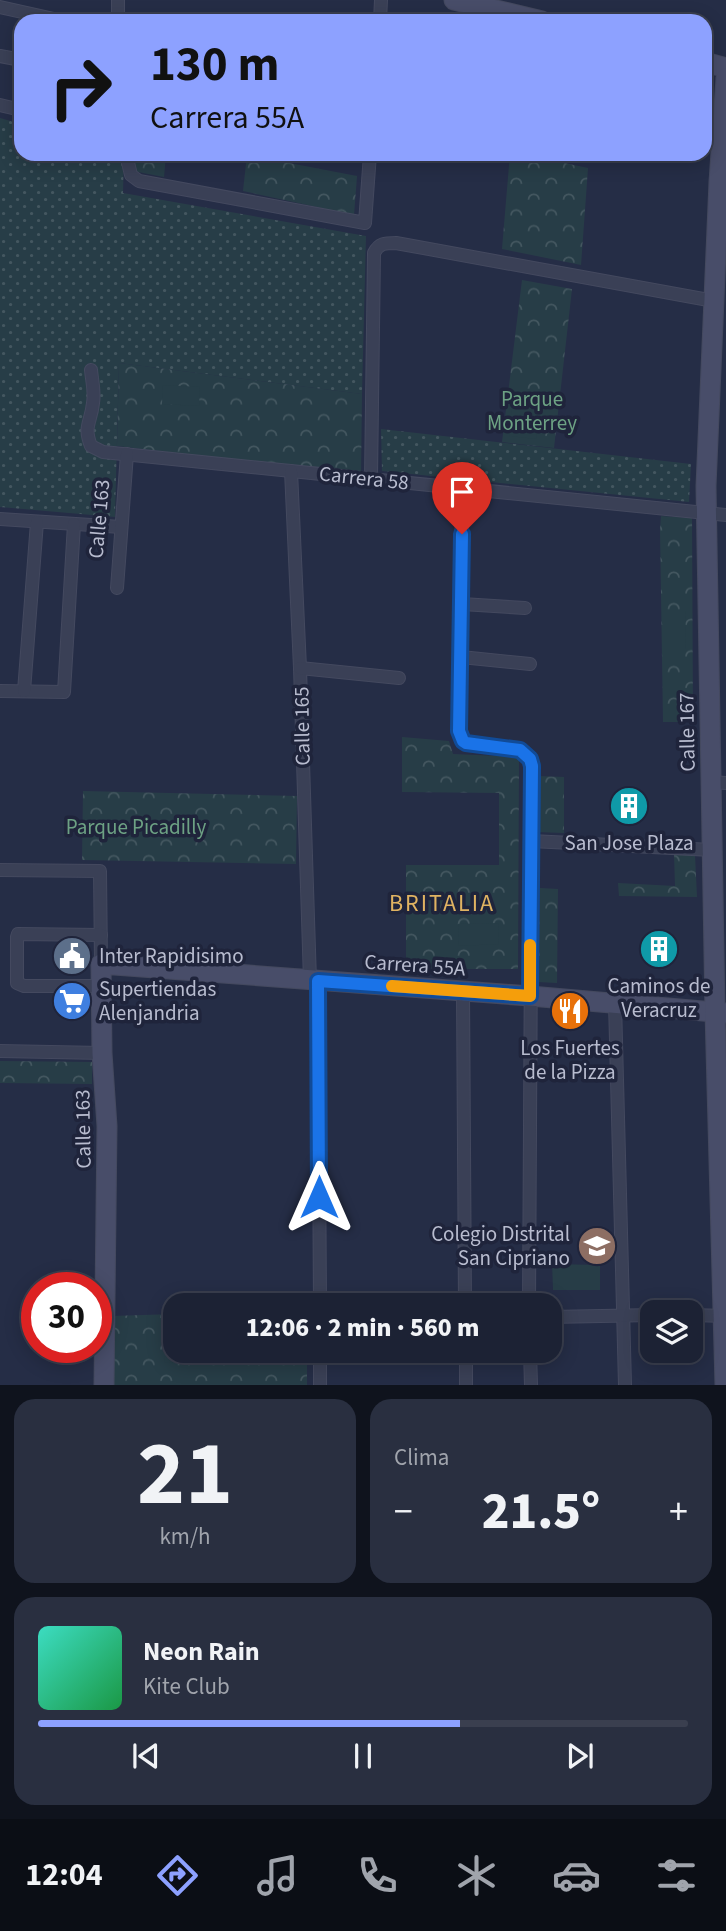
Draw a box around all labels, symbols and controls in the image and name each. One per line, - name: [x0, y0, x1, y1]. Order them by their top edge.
- text: 130 m: [150, 30, 279, 100]
- icon: right: [35, 42, 126, 133]
- text: Carrera 55A: [150, 95, 304, 141]
- park label: Parque Monterrey: [487, 384, 577, 438]
- street label: Carrera 58: [318, 458, 410, 498]
- pin: [432, 462, 492, 534]
- icon: arrive: [443, 473, 481, 511]
- street label: Calle 163: [81, 478, 117, 560]
- street label: Calle 165: [286, 686, 318, 766]
- street label: Calle 167: [671, 692, 703, 772]
- building icon: San Jose Plaza: [608, 785, 650, 827]
- park label: Parque Picadilly: [66, 812, 207, 842]
- place label: San Jose Plaza: [564, 828, 694, 858]
- district label: BRITALIA: [389, 886, 495, 921]
- building icon: Caminos de Veracruz: [638, 928, 680, 970]
- public building icon: Inter Rapidisimo: [51, 935, 93, 977]
- place label: Inter Rapidisimo: [99, 941, 244, 971]
- street label: Carrera 55A: [363, 947, 467, 984]
- place label: Caminos de Veracruz: [607, 971, 711, 1025]
- place label: Supertiendas Alenjandria: [99, 974, 216, 1028]
- supermarket icon: Supertiendas Alenjandria: [51, 980, 93, 1022]
- restaurant icon: Los Fuertes de la Pizza: [549, 990, 591, 1032]
- place label: Los Fuertes de la Pizza: [520, 1033, 620, 1087]
- street label: Calle 163: [67, 1089, 99, 1169]
- position arrow: [282, 1160, 356, 1234]
- place label: Colegio Distrital San Cipriano: [431, 1219, 570, 1273]
- school or university icon: Colegio Distrital San Cipriano: [576, 1225, 618, 1267]
- speed limit sign: 30: [21, 1272, 112, 1363]
- map controls: [640, 1300, 703, 1363]
- button: layers: [640, 1300, 703, 1363]
- text: 12:06 · 2 min · 560 m: [246, 1309, 479, 1346]
- text: 21: [137, 1410, 233, 1539]
- text: Clima: [394, 1441, 449, 1474]
- text: 21.5°: [482, 1475, 600, 1549]
- text: −: [394, 1485, 413, 1539]
- text: +: [669, 1485, 688, 1539]
- text: km/h: [159, 1520, 211, 1553]
- text: Neon Rain: [143, 1633, 260, 1670]
- text: Kite Club: [143, 1670, 230, 1703]
- icon: previous: [127, 1737, 165, 1775]
- icon: pause: [344, 1737, 382, 1775]
- icon: next: [561, 1737, 599, 1775]
- icon: directions: [153, 1851, 202, 1900]
- icon: music: [253, 1851, 302, 1900]
- icon: phone: [353, 1851, 402, 1900]
- icon: climate: [452, 1851, 501, 1900]
- icon: car: [552, 1851, 601, 1900]
- icon: filters: [652, 1851, 701, 1900]
- text: 12:04: [25, 1852, 103, 1898]

